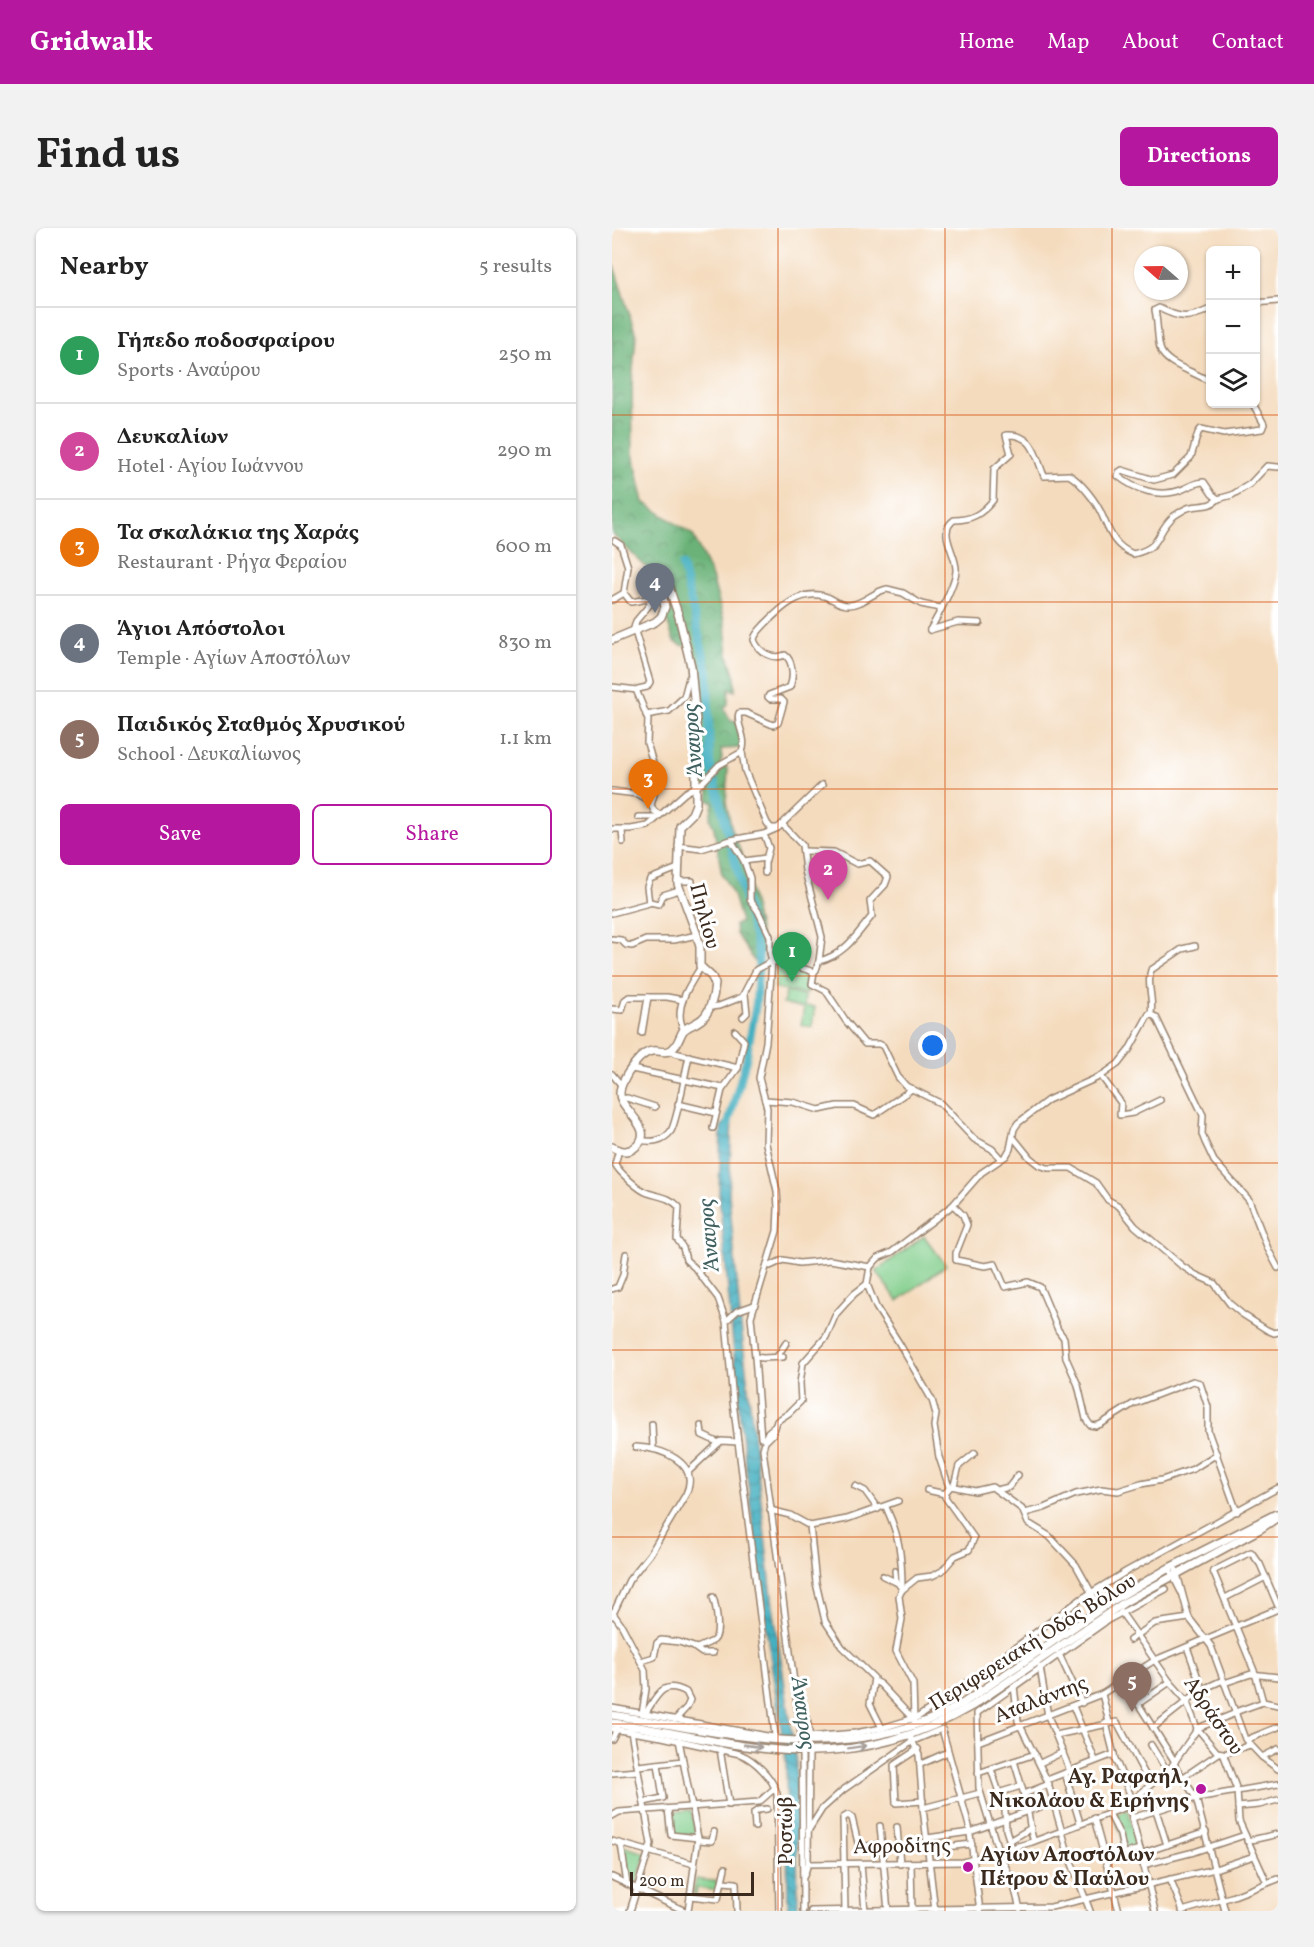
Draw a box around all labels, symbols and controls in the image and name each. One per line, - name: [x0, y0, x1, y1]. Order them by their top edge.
- text: Gridwalk: [30, 23, 153, 62]
- text: Home: [959, 28, 1014, 57]
- text: Map: [1047, 28, 1089, 57]
- text: About: [1122, 28, 1179, 57]
- text: Contact: [1212, 28, 1284, 57]
- text: Find us: [36, 127, 180, 186]
- button: Directions: [1120, 127, 1278, 186]
- north arrow: [1134, 246, 1188, 300]
- map controls: [1206, 246, 1260, 408]
- button: +: [1206, 246, 1260, 300]
- text: Nearby: [60, 249, 149, 285]
- text: 5 results: [479, 253, 552, 281]
- button: −: [1206, 300, 1260, 354]
- text: Γήπεδο ποδοσφαίρου: [117, 326, 335, 357]
- text: 1: [75, 341, 84, 369]
- text: 250 m: [498, 341, 552, 369]
- button: layers: [1206, 354, 1260, 408]
- text: Sports · Αναύρου: [117, 357, 260, 385]
- text: Δευκαλίων: [117, 422, 228, 453]
- text: 2: [74, 437, 85, 465]
- text: 290 m: [497, 437, 552, 465]
- text: Hotel · Αγίου Ιωάννου: [117, 453, 303, 481]
- text: Τα σκαλάκια της Χαράς: [117, 518, 359, 549]
- text: 3: [74, 533, 85, 561]
- text: 600 m: [496, 533, 552, 561]
- text: Restaurant · Ρήγα Φεραίου: [117, 549, 347, 577]
- pin: 4: [636, 564, 675, 613]
- text: Άγιοι Απόστολοι: [117, 614, 285, 645]
- text: 4: [73, 629, 86, 657]
- text: 830 m: [498, 629, 552, 657]
- text: Temple · Αγίων Αποστόλων: [117, 645, 350, 673]
- water label: Άναυρος: [676, 702, 712, 779]
- text: Παιδικός Σταθμός Χρυσικού: [117, 710, 405, 741]
- text: 5: [75, 725, 84, 753]
- text: 1.1 km: [499, 725, 552, 753]
- text: School · Δευκαλίωνος: [117, 741, 301, 769]
- pin: 3: [628, 760, 668, 809]
- button: Save: [60, 804, 300, 865]
- button: Share: [312, 804, 552, 865]
- pin: 2: [808, 850, 848, 900]
- street label: Πηλίου: [681, 880, 727, 952]
- pin: 1: [772, 932, 812, 982]
- your location: [918, 1031, 947, 1060]
- water label: Άναυρος: [691, 1197, 729, 1274]
- street label: Περιφερειακή Οδός Βόλου: [924, 1567, 1142, 1719]
- pin: 5: [1112, 1662, 1152, 1712]
- street label: Αταλάντης: [990, 1669, 1092, 1731]
- street label: Αδράστου: [1176, 1671, 1250, 1761]
- water label: Άναυρος: [781, 1674, 822, 1752]
- one-way arrow: [742, 1741, 762, 1752]
- one-way arrow: [847, 1742, 866, 1753]
- place label: Αγ. Ραφαήλ, Νικολάου & Ειρήνης: [989, 1763, 1189, 1816]
- marker: Αγ. Ραφαήλ, Νικολάου & Ειρήνης: [1194, 1782, 1208, 1796]
- street label: Ροστώβ: [772, 1797, 801, 1865]
- street label: Αφροδίτης: [853, 1832, 951, 1862]
- place label: Αγίων Αποστόλων Πέτρου & Παύλου: [980, 1841, 1155, 1894]
- marker: Αγίων Αποστόλων Πέτρου & Παύλου: [961, 1860, 975, 1874]
- scale bar: [630, 1869, 754, 1896]
- text: 200 m: [639, 1871, 684, 1893]

